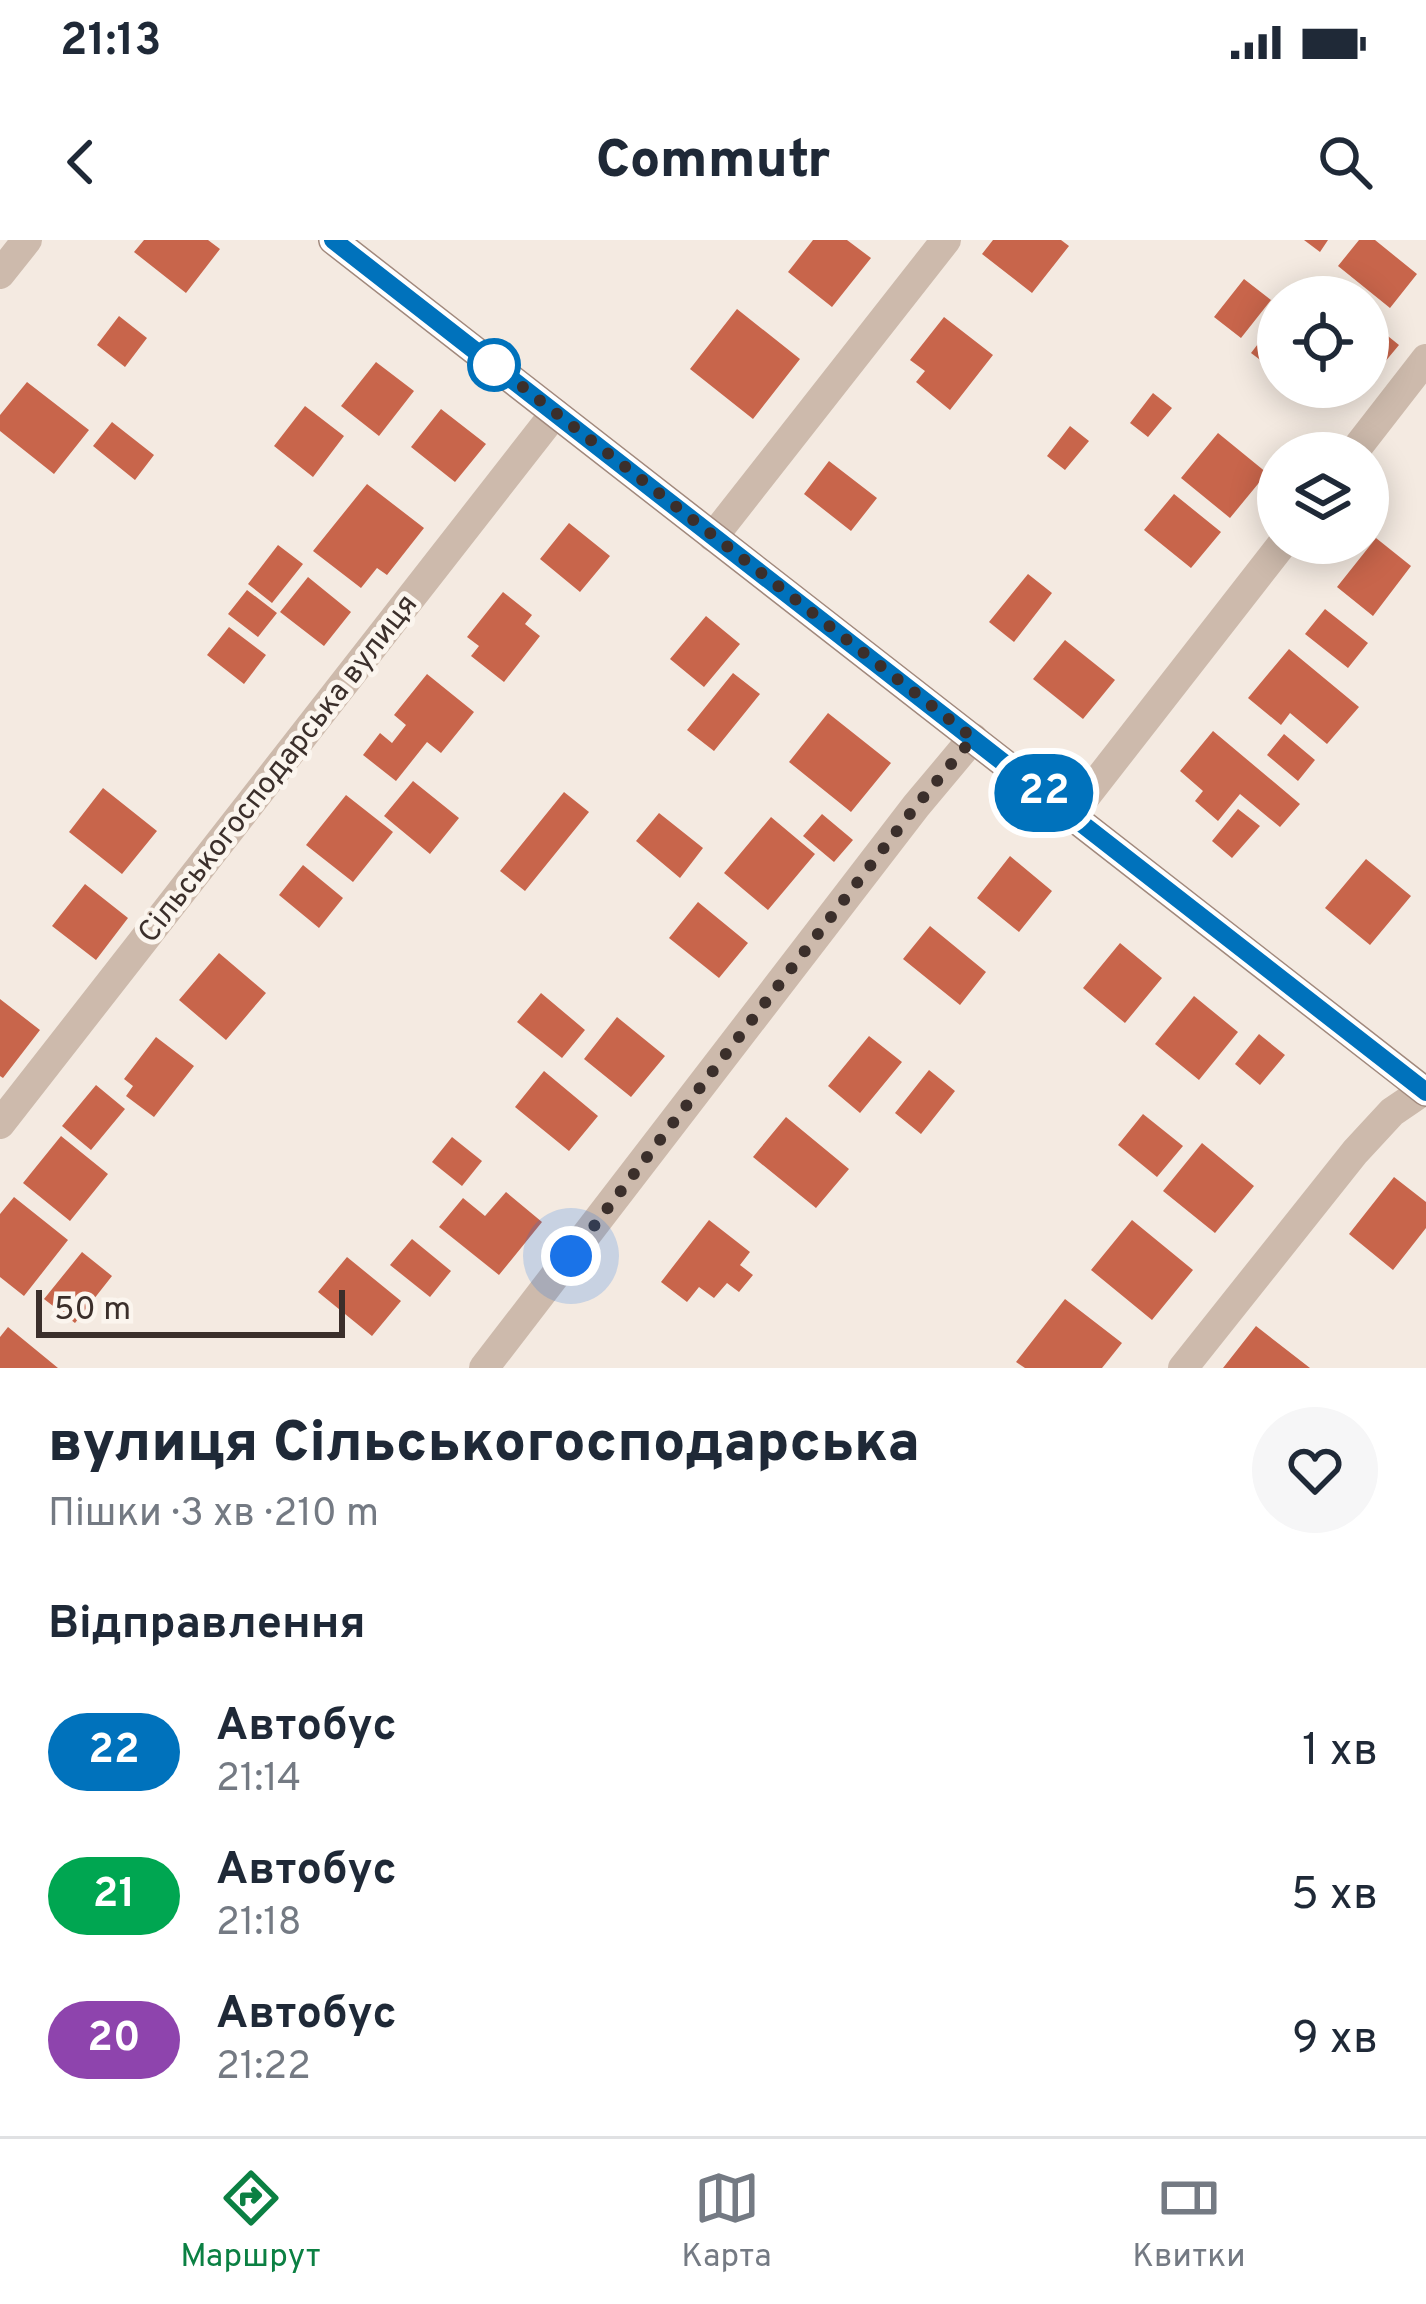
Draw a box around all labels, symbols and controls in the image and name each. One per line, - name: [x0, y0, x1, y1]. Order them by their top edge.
- text: 21:13: [60, 14, 161, 71]
- text: Commutr: [596, 128, 830, 197]
- icon: back: [48, 129, 114, 195]
- icon: search: [1312, 129, 1378, 195]
- map controls: [1257, 276, 1389, 564]
- button: locate: [1257, 276, 1389, 408]
- unlabelled marker: [469, 340, 519, 390]
- button: layers: [1257, 432, 1389, 564]
- street label: Сільськогосподарська вулиця: [131, 588, 427, 951]
- line badge: 22: [990, 754, 1098, 832]
- text: 22: [1018, 766, 1070, 819]
- your location: [541, 1226, 601, 1286]
- scale bar: [36, 1284, 345, 1337]
- text: 50 m: [54, 1290, 131, 1332]
- button: heart: [1252, 1407, 1378, 1533]
- text: вулиця Сільськогосподарська: [48, 1410, 920, 1482]
- text: Пішки · 3 хв · 210 m: [48, 1491, 379, 1540]
- text: Відправлення: [48, 1597, 366, 1654]
- text: Автобус: [216, 1699, 397, 1756]
- text: 1 хв: [1302, 1724, 1378, 1781]
- text: 22: [88, 1725, 140, 1778]
- text: 21:14: [216, 1756, 301, 1805]
- text: Автобус: [216, 1843, 397, 1900]
- text: 5 хв: [1291, 1868, 1378, 1925]
- text: 21: [93, 1869, 135, 1922]
- text: 21:18: [216, 1900, 302, 1949]
- text: Автобус: [216, 1987, 397, 2044]
- text: 9 хв: [1292, 2012, 1378, 2069]
- text: 20: [87, 2013, 141, 2066]
- text: 21:22: [216, 2044, 311, 2093]
- tab: Маршрут: [180, 2165, 321, 2279]
- tab: Карта: [681, 2165, 772, 2279]
- tab: Квитки: [1132, 2165, 1246, 2279]

